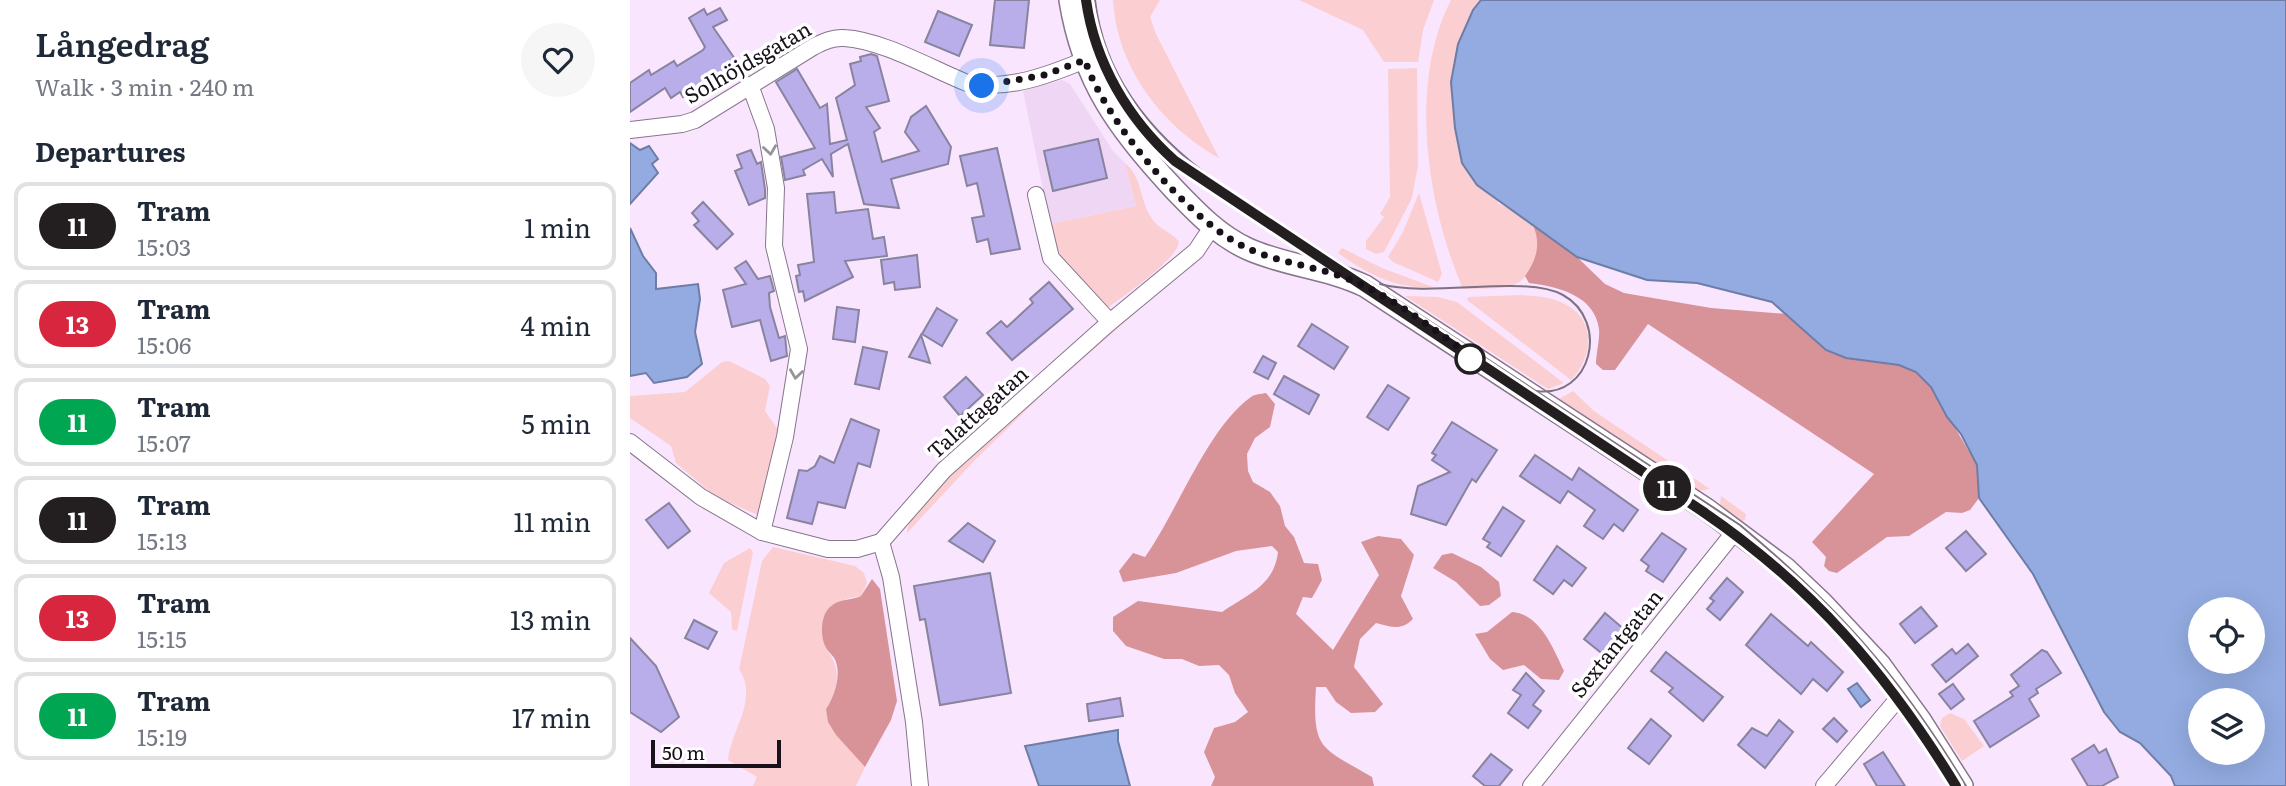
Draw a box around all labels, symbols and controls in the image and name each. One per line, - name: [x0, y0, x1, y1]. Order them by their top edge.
- street label: Solhöjdsgatan: [678, 12, 816, 110]
- text: Långedrag: [35, 18, 209, 67]
- button: heart: [521, 23, 595, 97]
- your location: [964, 68, 999, 103]
- text: Walk · 3 min · 240 m: [35, 69, 254, 103]
- text: Departures: [35, 131, 186, 170]
- one-way arrow: [762, 144, 777, 156]
- text: Tram: [137, 190, 211, 229]
- text: 1 min: [524, 207, 591, 246]
- text: 11: [68, 208, 87, 243]
- text: 15:03: [137, 229, 191, 263]
- text: Tram: [137, 288, 211, 327]
- text: 4 min: [520, 305, 591, 344]
- text: 13: [66, 306, 89, 341]
- text: 15:06: [137, 327, 191, 361]
- unlabelled marker: [1455, 344, 1485, 374]
- street label: Talattagatan: [919, 357, 1034, 465]
- one-way arrow: [788, 368, 803, 380]
- text: Tram: [137, 386, 211, 425]
- text: 5 min: [522, 403, 591, 442]
- text: 11: [68, 404, 87, 439]
- text: 15:07: [137, 425, 191, 459]
- line badge: 11: [1636, 465, 1698, 511]
- text: 11: [1657, 470, 1677, 505]
- text: Tram: [137, 484, 211, 523]
- text: 11 min: [514, 501, 591, 540]
- text: 11: [68, 502, 87, 537]
- text: 15:13: [137, 523, 188, 557]
- street label: Sextantgatan: [1562, 581, 1669, 703]
- text: Tram: [137, 582, 211, 621]
- map controls: [2188, 597, 2265, 765]
- button: locate: [2188, 597, 2265, 674]
- text: 13 min: [510, 599, 591, 638]
- text: 13: [66, 600, 89, 635]
- text: 15:15: [137, 621, 187, 655]
- text: Tram: [137, 680, 211, 719]
- button: layers: [2188, 688, 2265, 765]
- text: 17 min: [512, 697, 591, 736]
- text: 11: [68, 698, 87, 733]
- text: 15:19: [137, 719, 187, 753]
- scale bar: [651, 737, 780, 769]
- text: 50 m: [662, 738, 705, 766]

